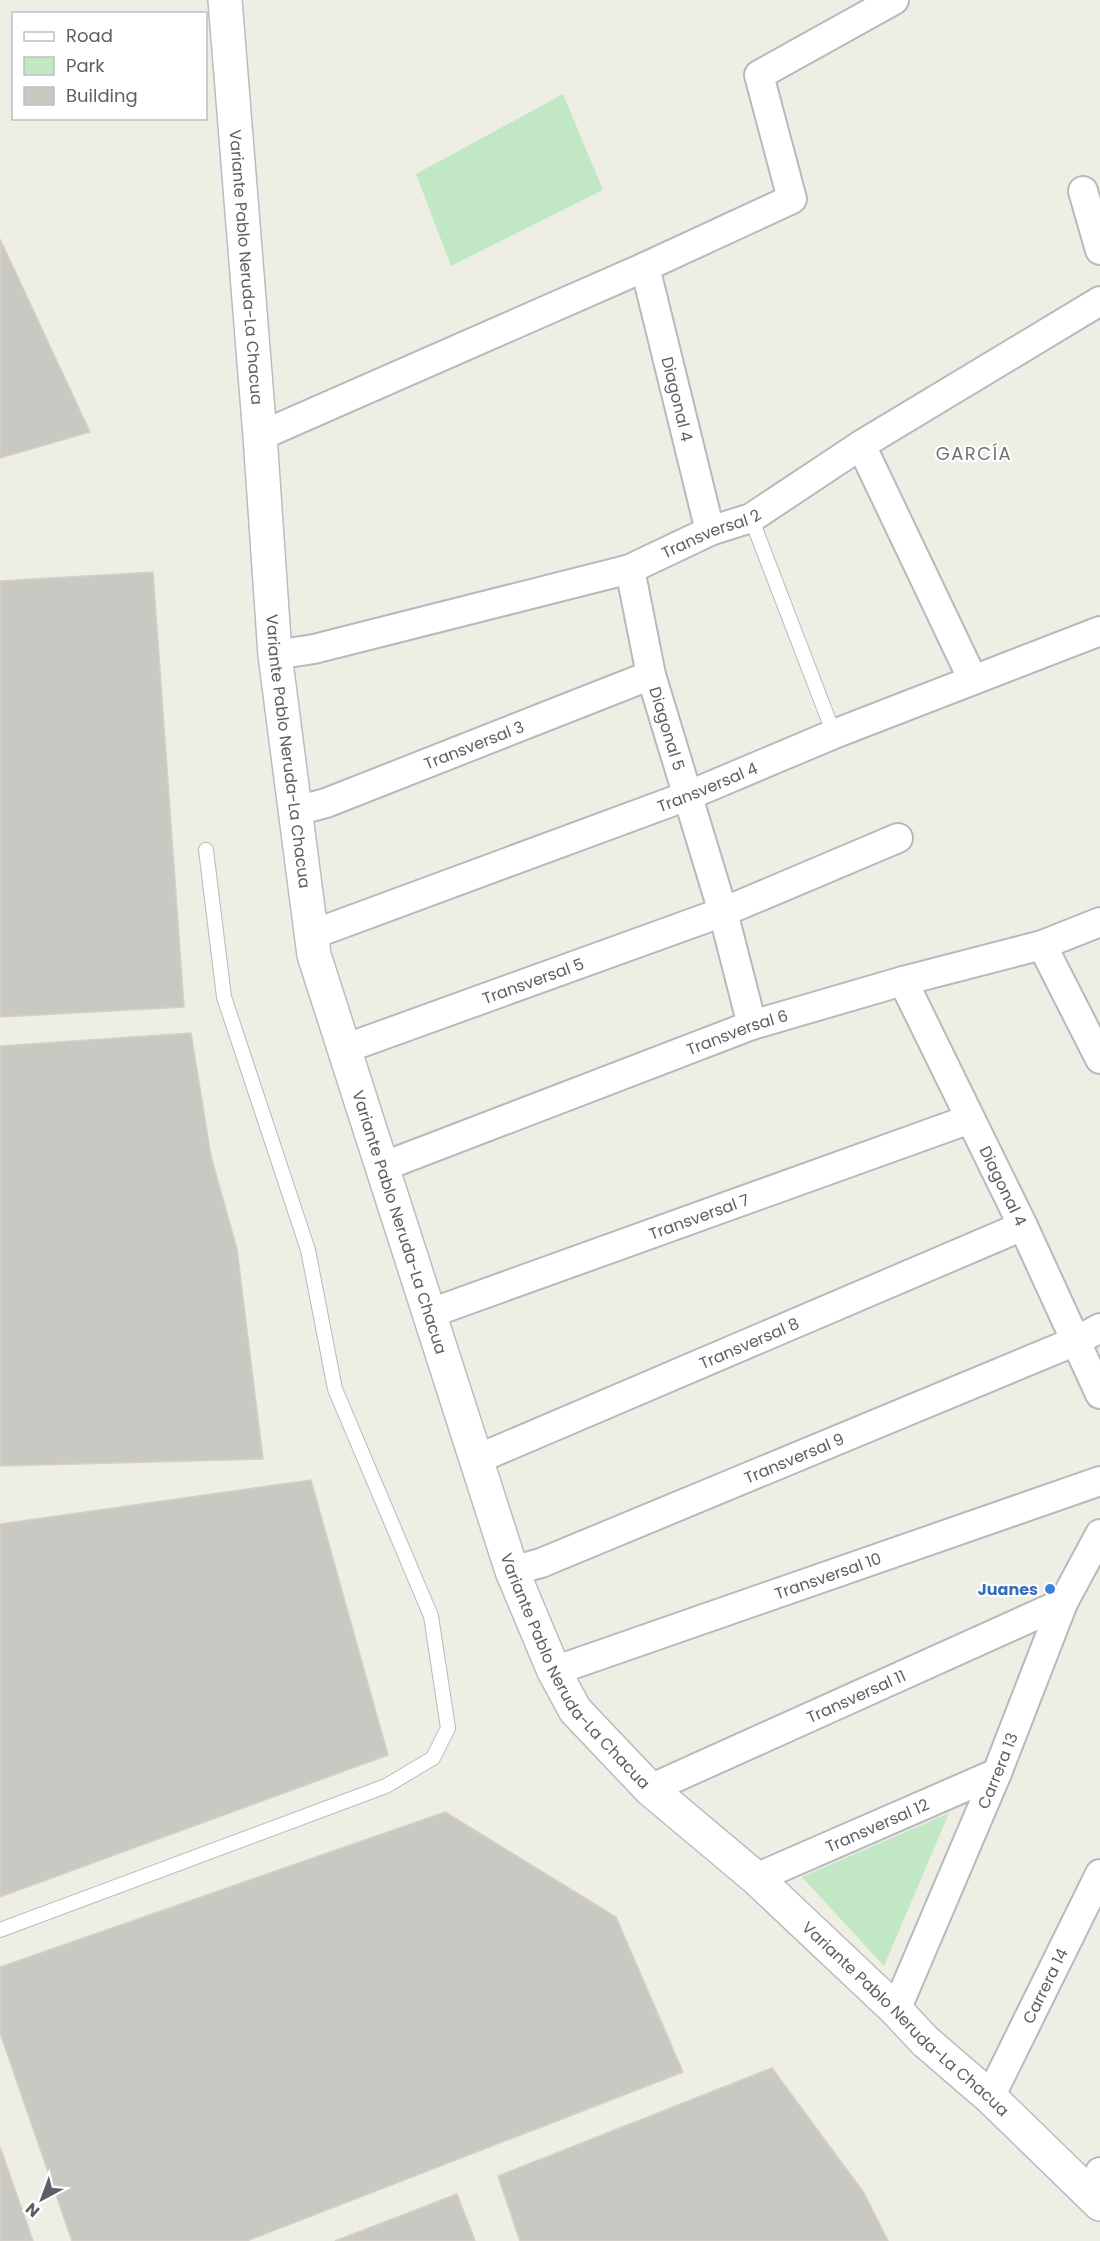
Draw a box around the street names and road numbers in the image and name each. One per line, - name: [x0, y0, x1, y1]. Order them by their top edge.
- street label: Variante Pablo Neruda-La Chacua: [223, 129, 268, 406]
- street label: Diagonal 4: [656, 354, 699, 444]
- street label: Transversal 2: [658, 503, 766, 564]
- street label: Variante Pablo Neruda-La Chacua: [260, 613, 316, 890]
- street label: Diagonal 5: [643, 684, 690, 773]
- street label: Transversal 3: [421, 715, 528, 775]
- street label: Transversal 4: [654, 757, 761, 818]
- street label: Transversal 5: [479, 952, 587, 1010]
- street label: Transversal 6: [683, 1004, 791, 1061]
- street label: Variante Pablo Neruda-La Chacua: [346, 1087, 453, 1357]
- street label: Diagonal 4: [973, 1142, 1032, 1230]
- street label: Transversal 7: [646, 1188, 753, 1246]
- street label: Transversal 8: [696, 1312, 803, 1375]
- street label: Transversal 9: [741, 1427, 848, 1489]
- street label: Transversal 10: [772, 1547, 885, 1605]
- street label: Variante Pablo Neruda-La Chacua: [495, 1550, 655, 1794]
- street label: Transversal 11: [803, 1664, 910, 1729]
- street label: Carrera 13: [972, 1729, 1024, 1813]
- street label: Transversal 12: [822, 1793, 933, 1858]
- street label: Variante Pablo Neruda-La Chacua: [797, 1916, 1014, 2122]
- street label: Carrera 14: [1017, 1944, 1074, 2028]

